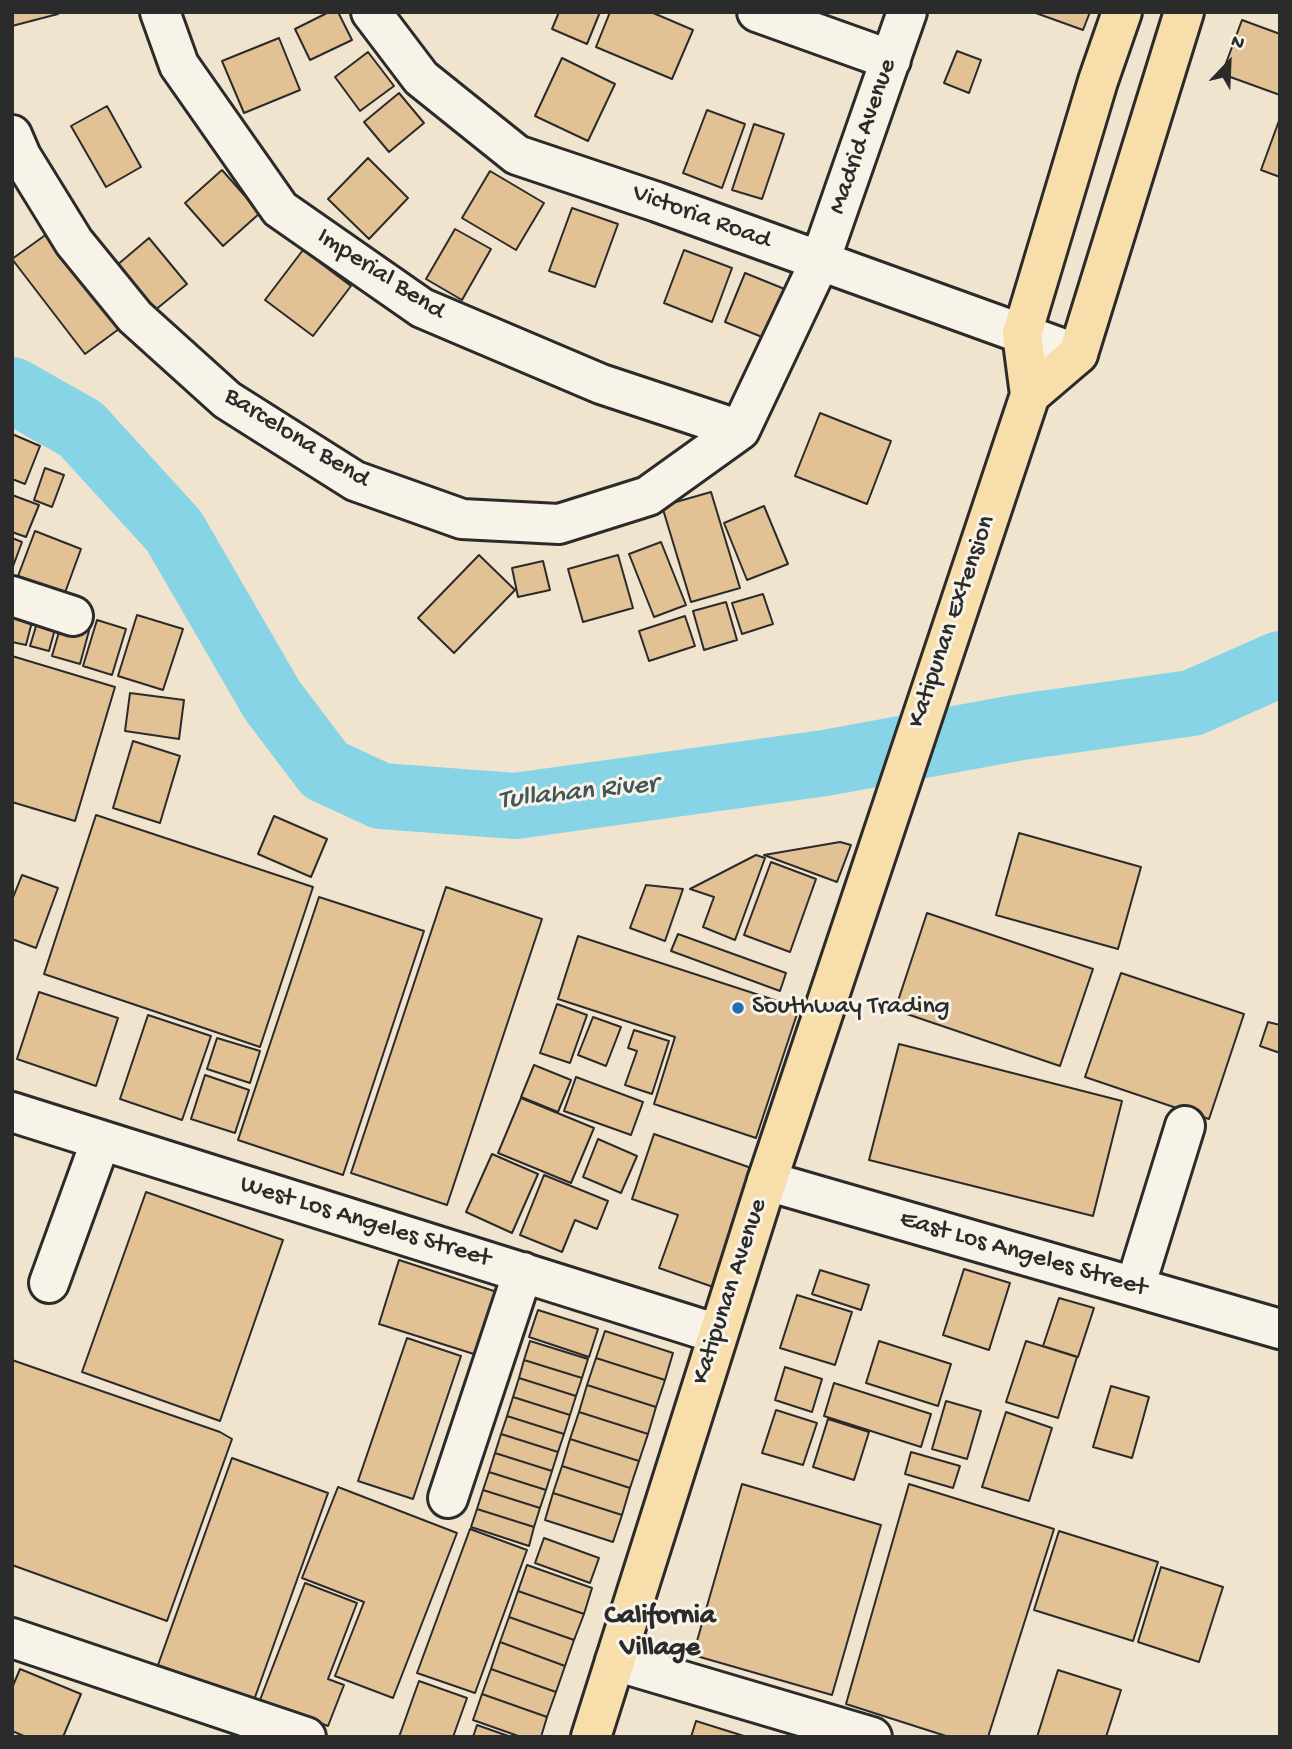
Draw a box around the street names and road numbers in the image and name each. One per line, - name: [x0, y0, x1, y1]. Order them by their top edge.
- street label: Madrid Avenue: [823, 55, 905, 219]
- street label: Victoria Road: [627, 178, 775, 258]
- street label: Imperial Bend: [310, 222, 450, 328]
- street label: Barcelona Bend: [217, 382, 375, 496]
- street label: Katipunan Extension: [902, 512, 1004, 732]
- street label: West Los Angeles Street: [236, 1170, 494, 1276]
- street label: Katipunan Avenue: [686, 1195, 776, 1389]
- street label: East Los Angeles Street: [896, 1205, 1150, 1305]

